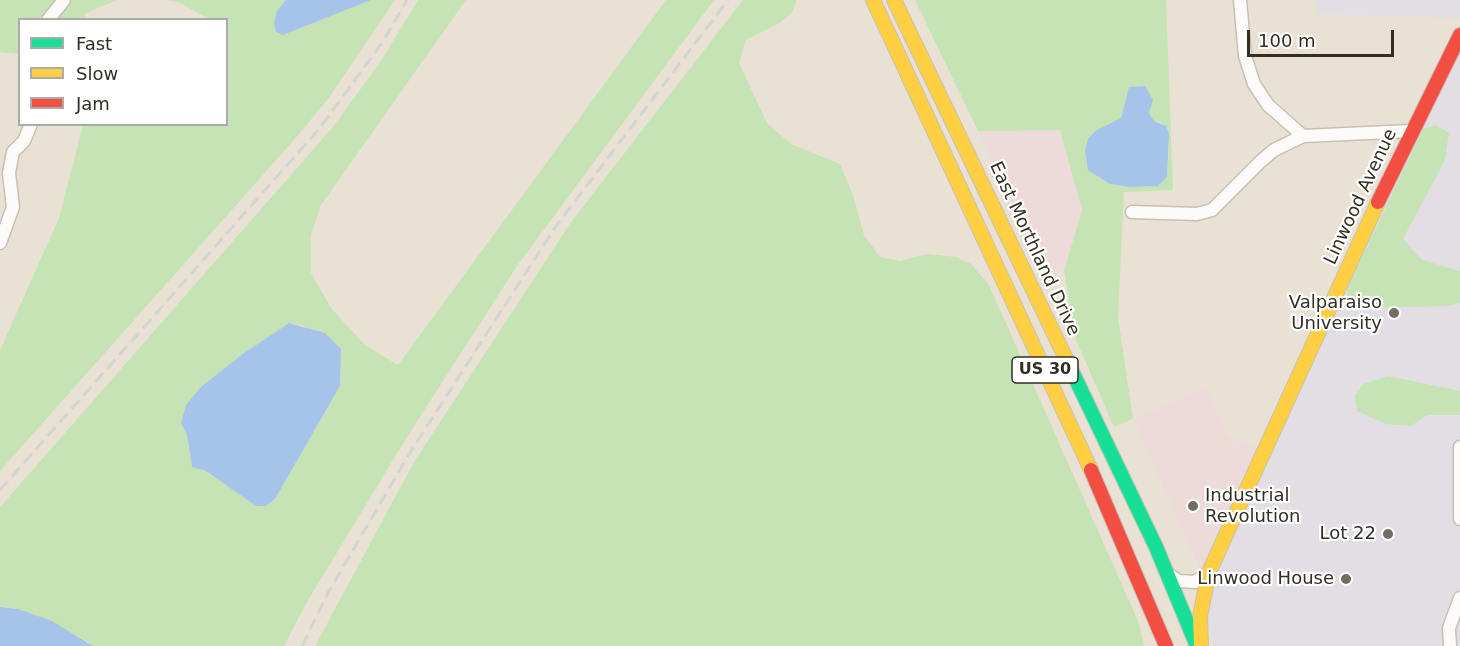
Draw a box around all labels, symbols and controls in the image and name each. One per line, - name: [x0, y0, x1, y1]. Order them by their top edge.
- legend: [18, 18, 228, 126]
- scale bar: [1250, 18, 1397, 56]
- text: 100 m: [1258, 30, 1316, 51]
- text: Fast: [76, 33, 112, 54]
- text: Slow: [76, 63, 118, 84]
- text: Jam: [76, 93, 110, 114]
- street label: Linwood Avenue: [1320, 126, 1402, 268]
- street label: East Morthland Drive: [984, 159, 1084, 339]
- place label: Valparaiso University: [1289, 292, 1382, 334]
- marker: Valparaiso University: [1387, 306, 1401, 320]
- road number: US 30: [1012, 357, 1078, 383]
- place label: Industrial Revolution: [1205, 485, 1300, 528]
- marker: Industrial Revolution: [1186, 499, 1200, 513]
- place label: Lot 22: [1320, 523, 1376, 545]
- marker: Lot 22: [1381, 527, 1395, 541]
- place label: Linwood House: [1197, 568, 1334, 590]
- marker: Linwood House: [1339, 572, 1353, 586]

